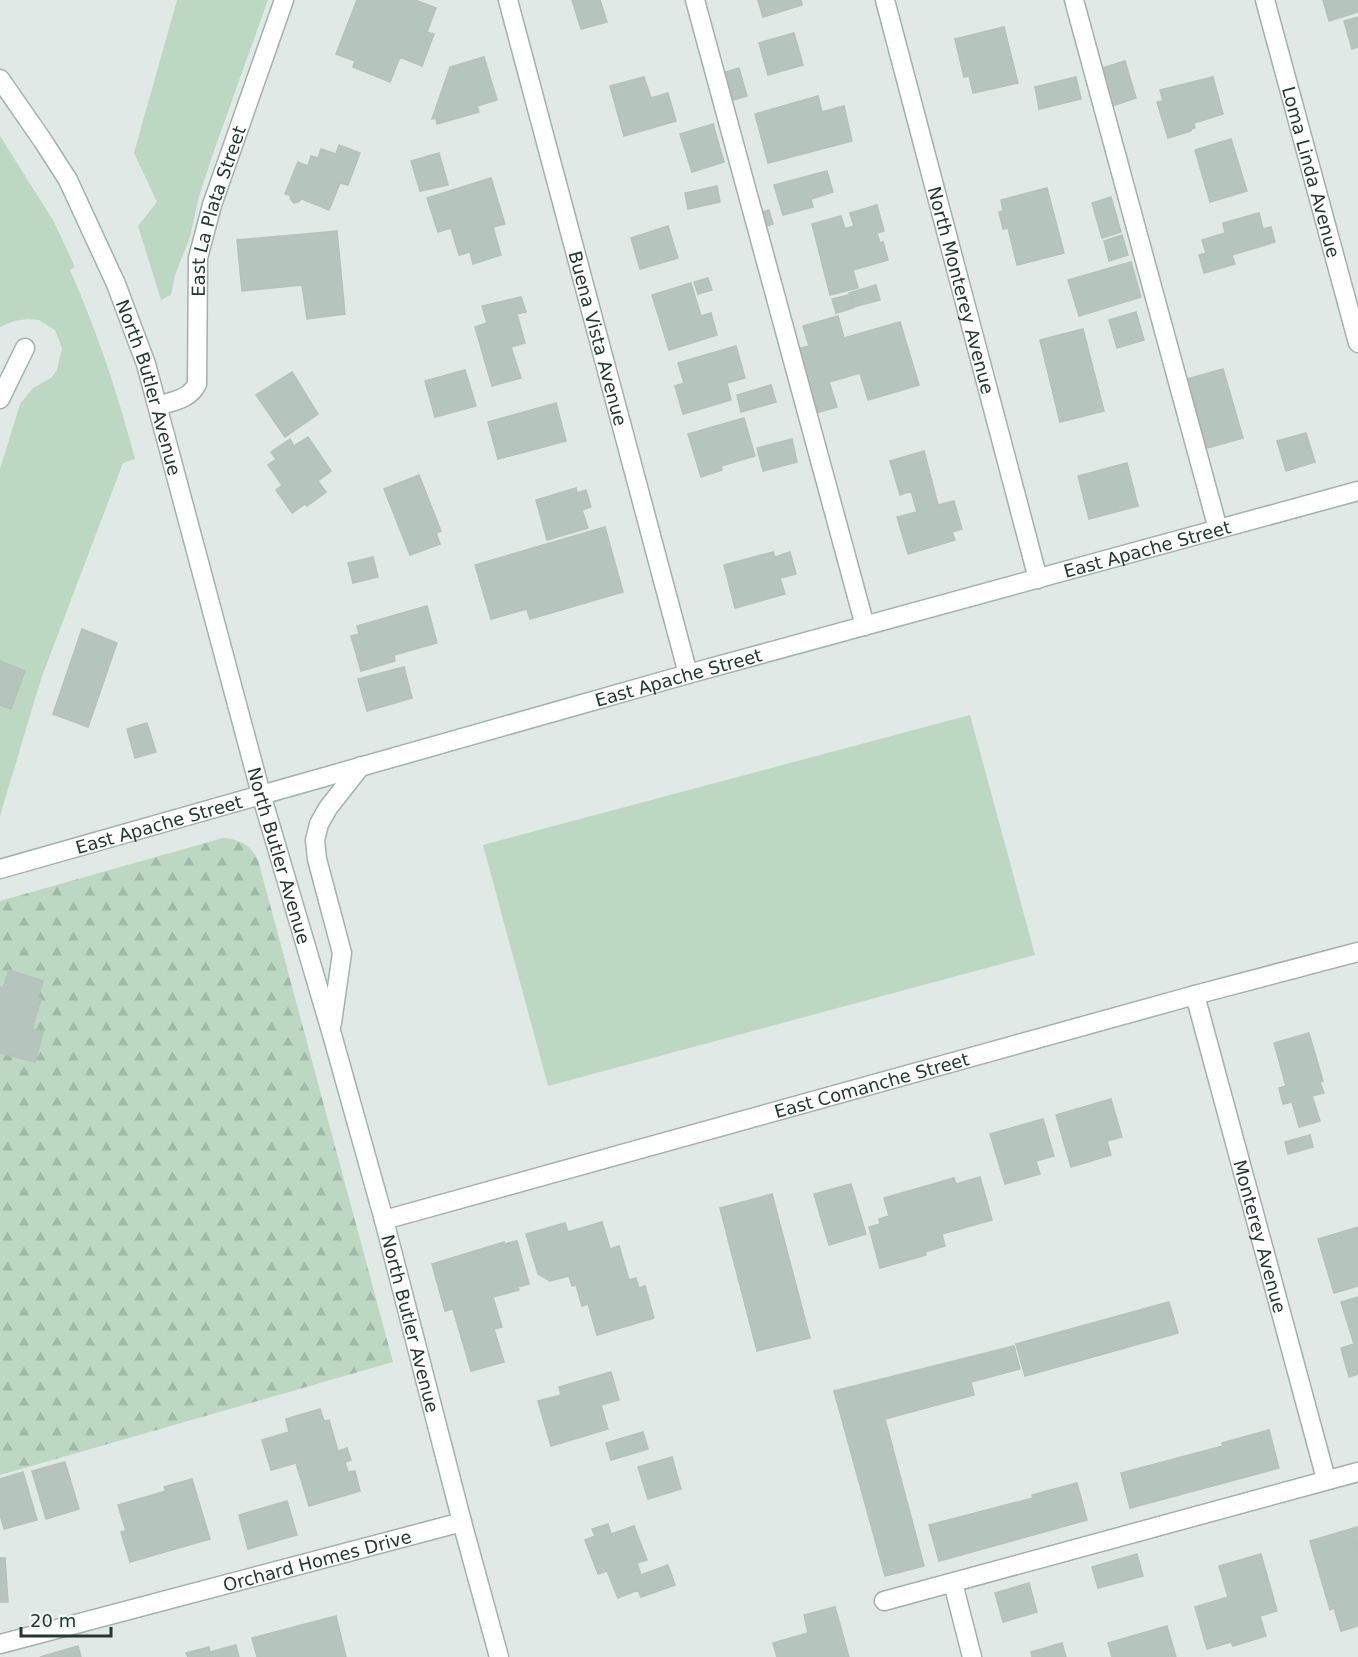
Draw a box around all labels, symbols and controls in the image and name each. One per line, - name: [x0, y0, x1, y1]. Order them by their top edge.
- street label: Loma Linda Avenue: [1278, 84, 1345, 260]
- street label: East La Plata Street: [187, 123, 250, 297]
- street label: North Monterey Avenue: [924, 184, 999, 396]
- street label: Buena Vista Avenue: [565, 248, 632, 428]
- street label: North Butler Avenue: [112, 296, 186, 478]
- street label: East Apache Street: [1061, 516, 1233, 581]
- street label: East Apache Street: [593, 644, 764, 710]
- street label: North Butler Avenue: [244, 765, 315, 946]
- street label: East Apache Street: [73, 790, 244, 858]
- street label: East Comanche Street: [772, 1048, 971, 1122]
- street label: Monterey Avenue: [1230, 1158, 1291, 1315]
- street label: North Butler Avenue: [378, 1232, 444, 1415]
- street label: Orchard Homes Drive: [221, 1525, 414, 1595]
- scale bar: [21, 1600, 111, 1638]
- text: 20 m: [30, 1610, 76, 1631]

